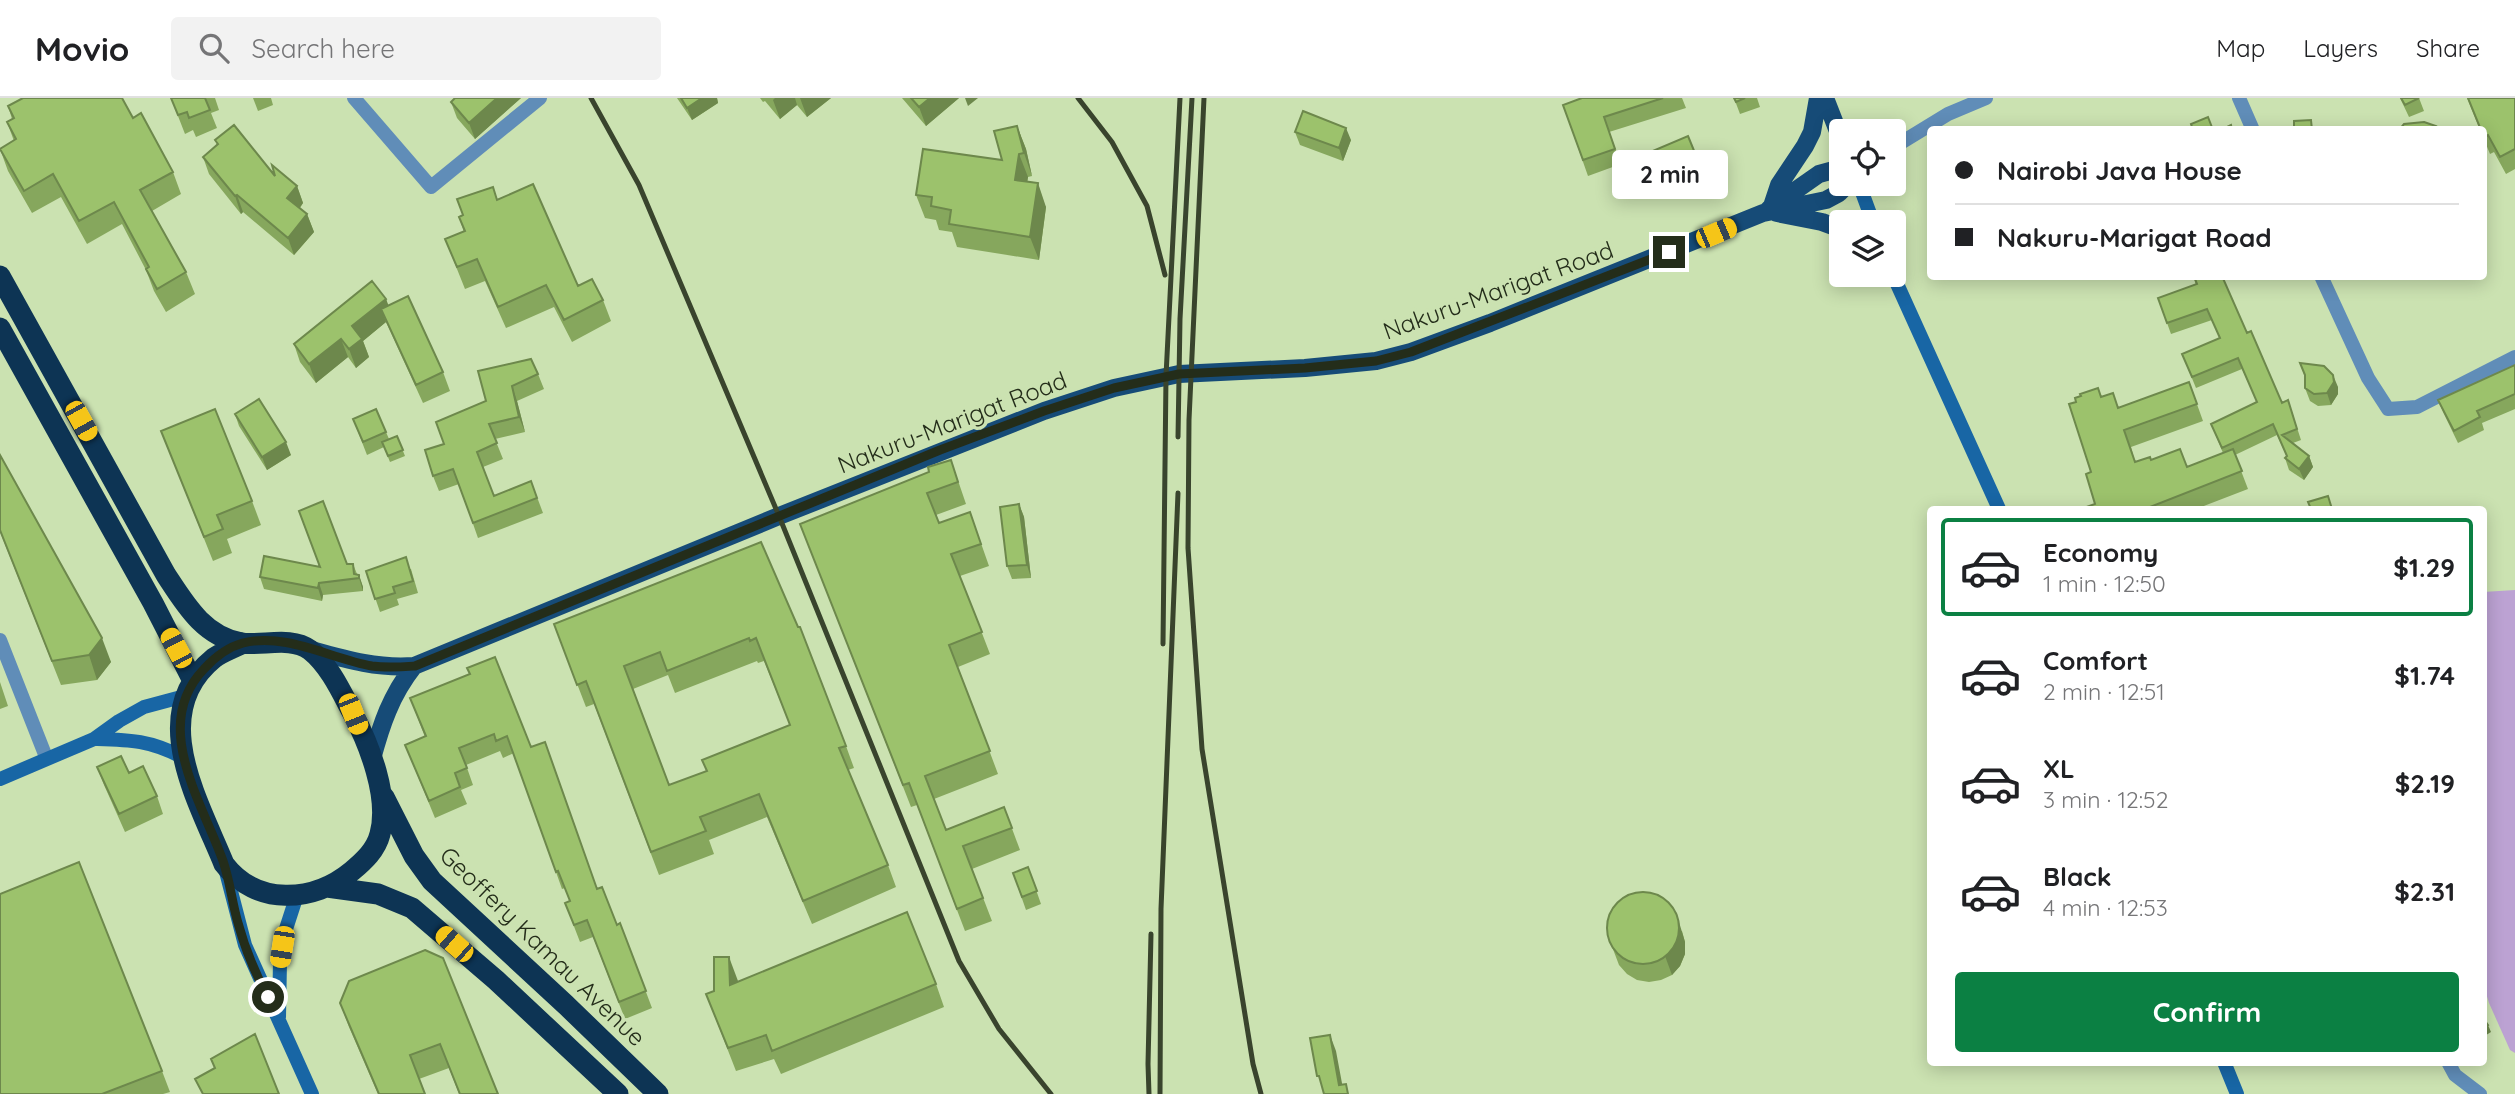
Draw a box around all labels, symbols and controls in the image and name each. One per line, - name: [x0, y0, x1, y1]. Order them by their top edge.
- search box: [171, 17, 661, 80]
- text: Movio: [35, 28, 129, 69]
- icon: search: [195, 29, 233, 67]
- text: Search here: [251, 32, 395, 65]
- text: Map: [2216, 33, 2265, 63]
- text: Layers: [2303, 33, 2378, 63]
- text: Share: [2416, 33, 2480, 63]
- map controls: [1829, 119, 1906, 287]
- button: locate: [1829, 119, 1906, 196]
- callout: 2 min: [1611, 150, 1727, 200]
- text: Nairobi Java House: [1997, 154, 2242, 187]
- text: 2 min: [1640, 160, 1700, 189]
- button: layers: [1829, 210, 1906, 287]
- car: [1693, 215, 1740, 251]
- text: Nakuru-Marigat Road: [1997, 221, 2272, 254]
- street label: Nakuru-Marigat Road: [1379, 234, 1617, 346]
- route end: [1653, 236, 1685, 268]
- street label: Nakuru-Marigat Road: [833, 364, 1071, 480]
- car: [62, 398, 101, 444]
- icon: car: [1959, 536, 2022, 599]
- text: Economy: [2043, 536, 2158, 569]
- text: $1.29: [2393, 551, 2455, 584]
- text: 1 min · 12:50: [2043, 569, 2166, 598]
- car: [157, 625, 196, 671]
- icon: car: [1959, 644, 2022, 707]
- text: Comfort: [2043, 644, 2148, 677]
- text: $1.74: [2394, 659, 2455, 692]
- text: 2 min · 12:51: [2043, 677, 2165, 706]
- car: [336, 691, 371, 737]
- icon: car: [1959, 752, 2022, 815]
- text: XL: [2043, 752, 2075, 785]
- text: $2.19: [2395, 767, 2455, 800]
- text: 3 min · 12:52: [2043, 785, 2168, 814]
- street label: Geoffery Kamau Avenue: [434, 840, 652, 1052]
- icon: car: [1959, 860, 2022, 923]
- text: Black: [2043, 860, 2112, 893]
- text: $2.31: [2394, 875, 2455, 908]
- text: 4 min · 12:53: [2043, 893, 2168, 922]
- car: [432, 922, 477, 966]
- car: [269, 925, 296, 969]
- button: Confirm: [1955, 972, 2459, 1052]
- route start: [252, 981, 284, 1013]

